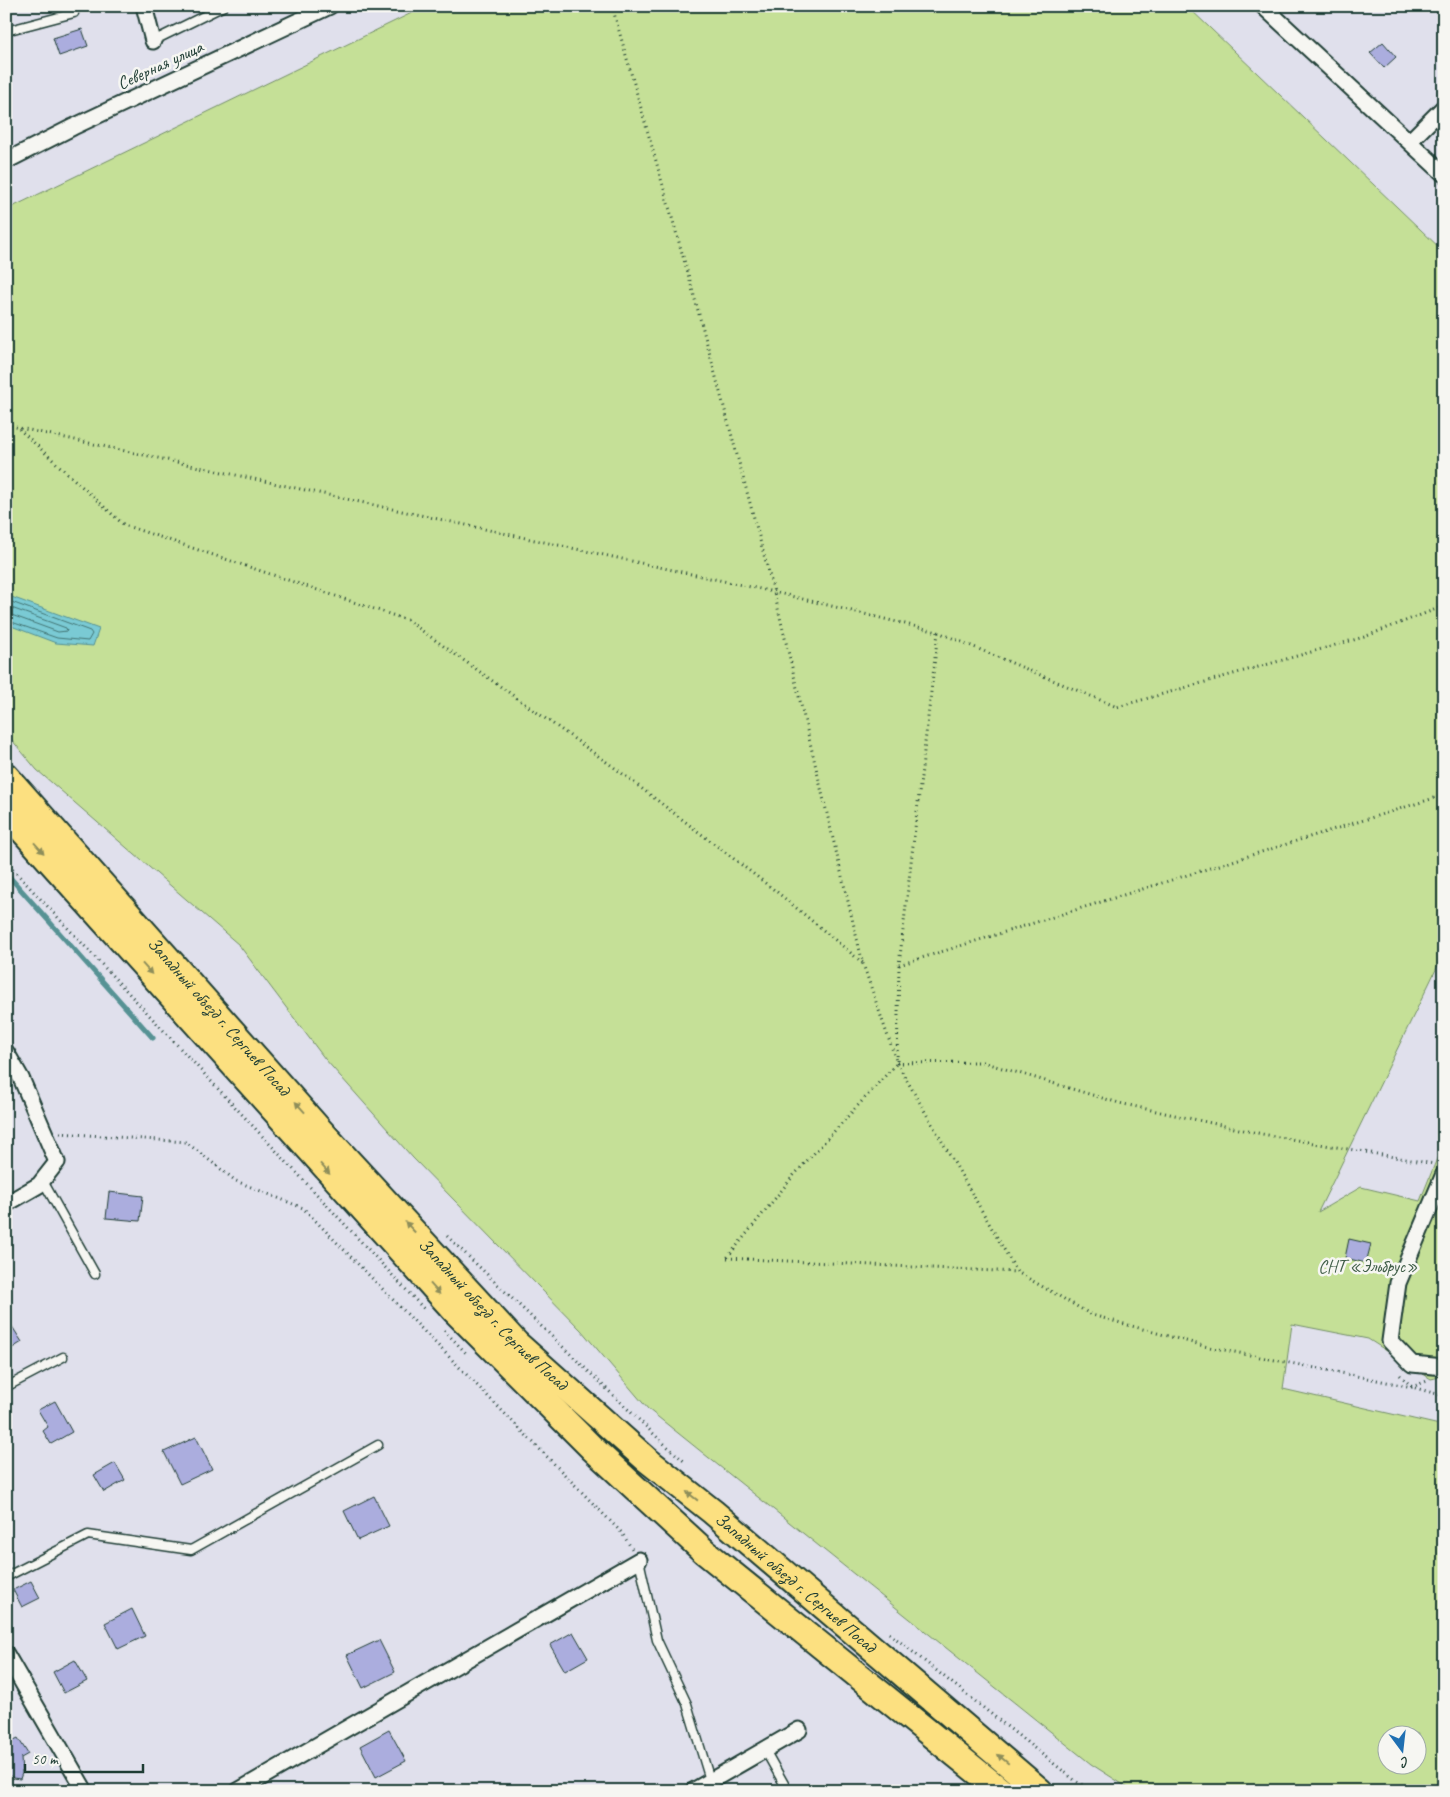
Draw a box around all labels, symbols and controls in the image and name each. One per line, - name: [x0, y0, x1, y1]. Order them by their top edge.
- street label: Северная улица: [114, 35, 207, 94]
- one-way arrow: [33, 842, 45, 854]
- street label: Западный объезд г. Сергиев Посад: [143, 932, 296, 1102]
- one-way arrow: [141, 963, 153, 975]
- one-way arrow: [294, 1102, 306, 1114]
- one-way arrow: [319, 1162, 331, 1174]
- one-way arrow: [404, 1222, 416, 1234]
- street label: Западный объезд г. Сергиев Посад: [414, 1233, 574, 1396]
- park label: СНТ «Эльбрус»: [1318, 1255, 1418, 1277]
- one-way arrow: [429, 1282, 441, 1294]
- one-way arrow: [686, 1490, 699, 1501]
- street label: Западный объезд г. Сергиев Посад: [711, 1508, 882, 1659]
- north arrow: [1378, 1724, 1428, 1774]
- scale bar: [25, 1742, 142, 1774]
- text: 50 m: [32, 1750, 59, 1769]
- one-way arrow: [997, 1753, 1009, 1765]
- text: С: [1398, 1753, 1411, 1772]

